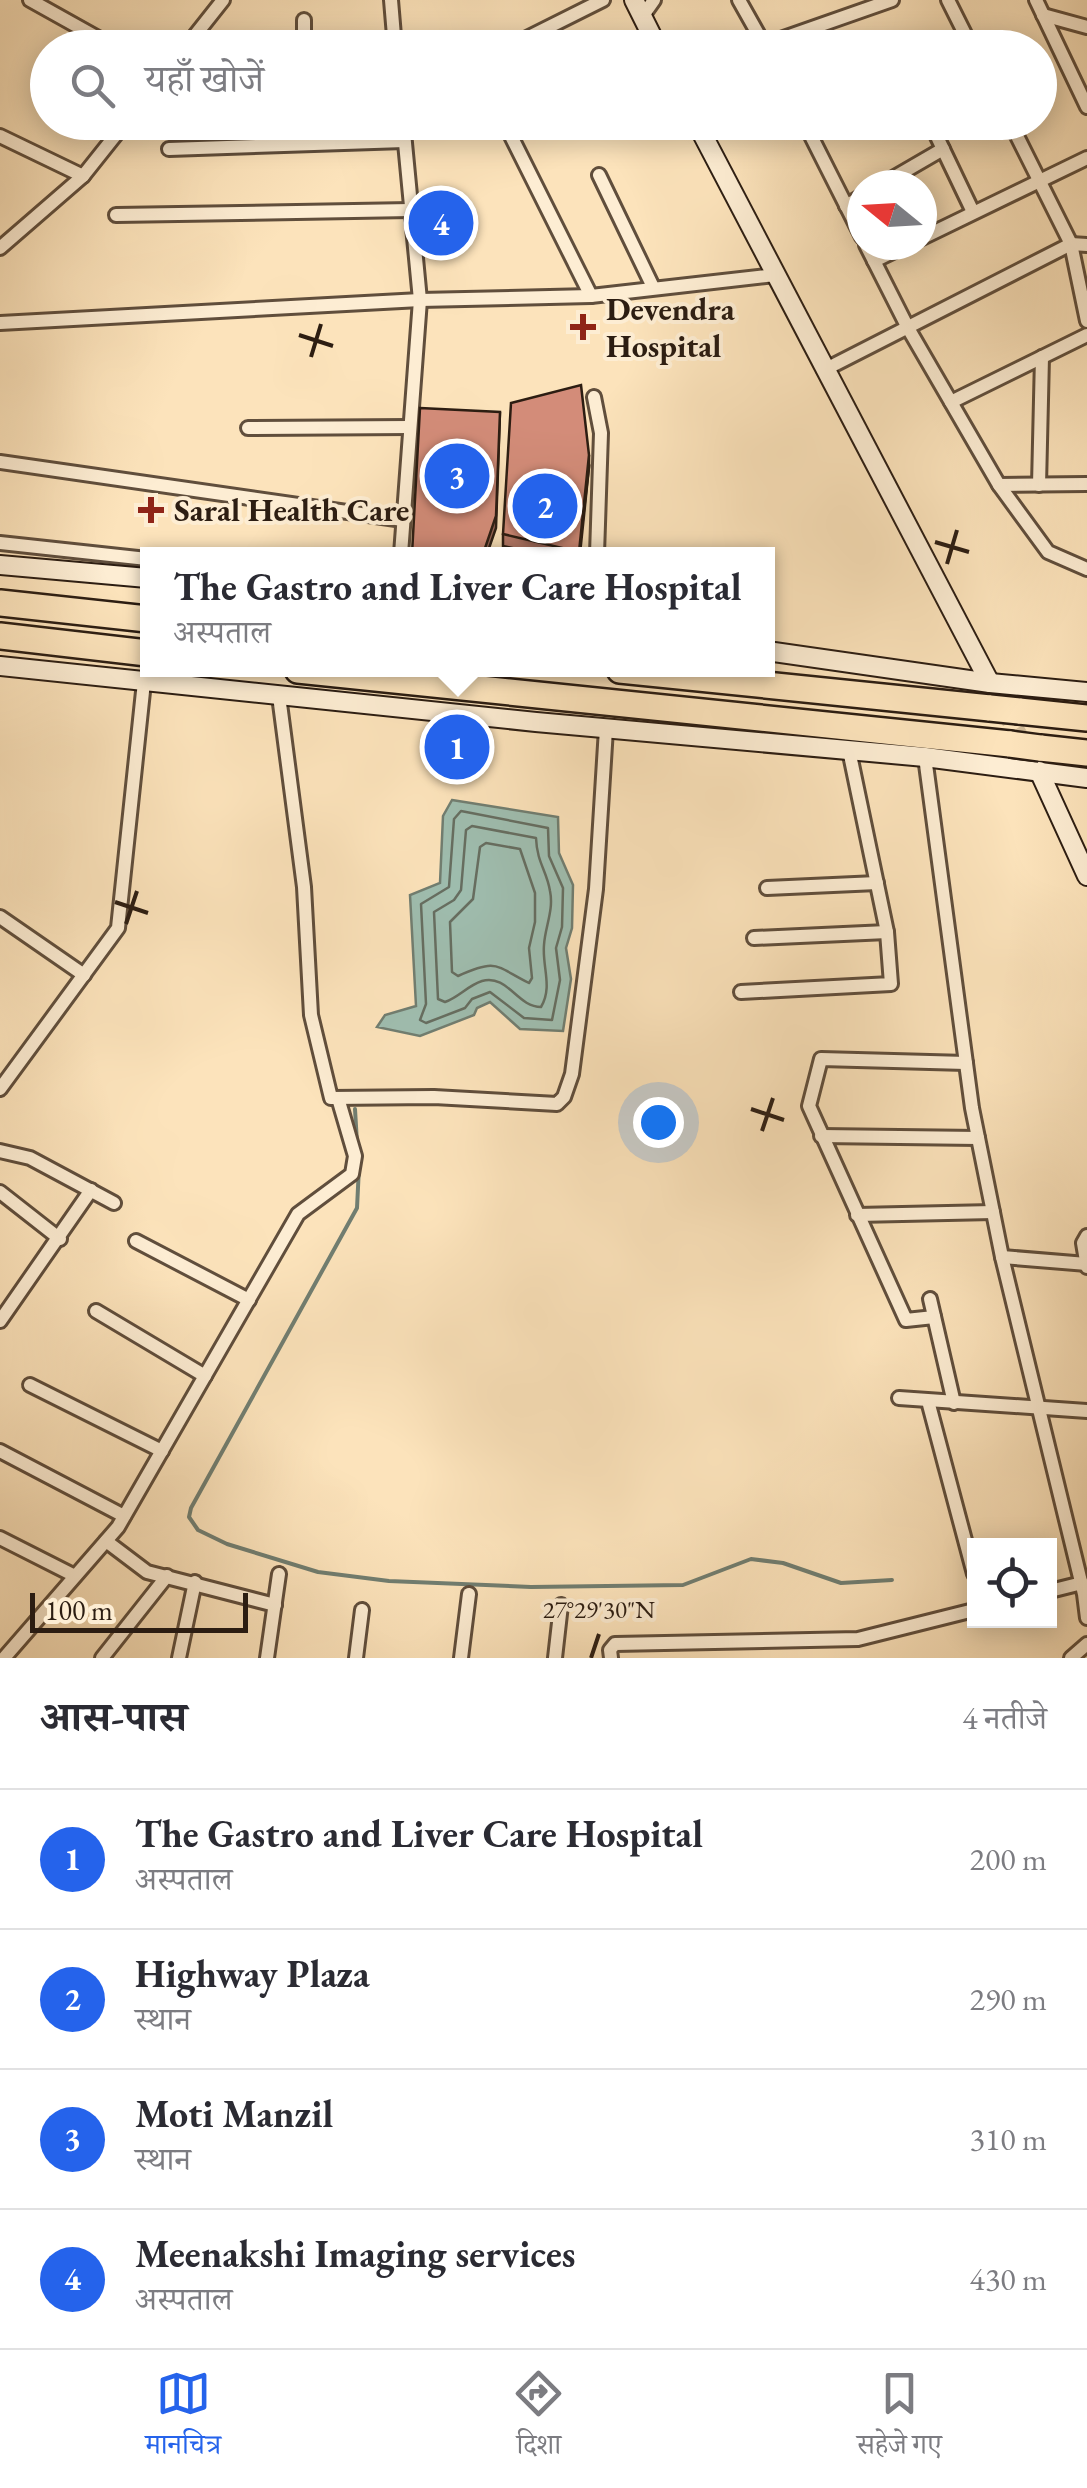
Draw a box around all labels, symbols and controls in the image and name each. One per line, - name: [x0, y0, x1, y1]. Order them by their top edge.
- search box: [30, 30, 1057, 140]
- text: यहाँ खोजें: [145, 54, 264, 103]
- icon: search: [65, 58, 120, 113]
- north arrow: [847, 170, 937, 260]
- pin: 4: [408, 186, 474, 260]
- place label: Devendra Hospital: [606, 288, 736, 367]
- marker: Devendra Hospital: [570, 314, 596, 340]
- pin: 3: [424, 438, 490, 514]
- pin: 2: [512, 468, 578, 544]
- place label: Saral Health Care: [174, 489, 409, 531]
- marker: Saral Health Care: [138, 497, 164, 523]
- popup: [140, 547, 775, 677]
- text: The Gastro and Liver Care Hospital: [173, 562, 742, 611]
- text: अस्पताल: [173, 611, 271, 653]
- pin: 1: [424, 710, 490, 784]
- your location: [633, 1097, 684, 1148]
- map controls: [967, 1538, 1057, 1628]
- button: locate: [967, 1538, 1057, 1628]
- scale bar: [30, 1588, 248, 1632]
- text: 100 m: [45, 1592, 113, 1628]
- text: 27°29'30"N: [543, 1593, 655, 1625]
- text: आस-पास: [40, 1689, 187, 1744]
- text: 4 नतीजे: [962, 1697, 1047, 1739]
- text: The Gastro and Liver Care Hospital: [135, 1809, 703, 1858]
- text: 1: [64, 1838, 81, 1880]
- text: 200 m: [970, 1838, 1047, 1880]
- text: अस्पताल: [135, 1858, 232, 1900]
- text: Highway Plaza: [135, 1949, 370, 1998]
- text: 2: [64, 1978, 81, 2020]
- text: 290 m: [970, 1978, 1047, 2020]
- text: स्थान: [135, 1998, 191, 2040]
- text: Moti Manzil: [135, 2089, 333, 2138]
- text: 3: [64, 2118, 81, 2160]
- text: 310 m: [970, 2118, 1047, 2160]
- text: स्थान: [135, 2138, 191, 2180]
- text: Meenakshi Imaging services: [135, 2229, 575, 2278]
- text: 4: [64, 2258, 81, 2300]
- text: 430 m: [970, 2258, 1047, 2300]
- text: अस्पताल: [135, 2278, 232, 2320]
- tab: मानचित्र: [145, 2366, 221, 2472]
- tab: दिशा: [511, 2366, 566, 2472]
- tab: सहेजे गए: [857, 2366, 942, 2472]

